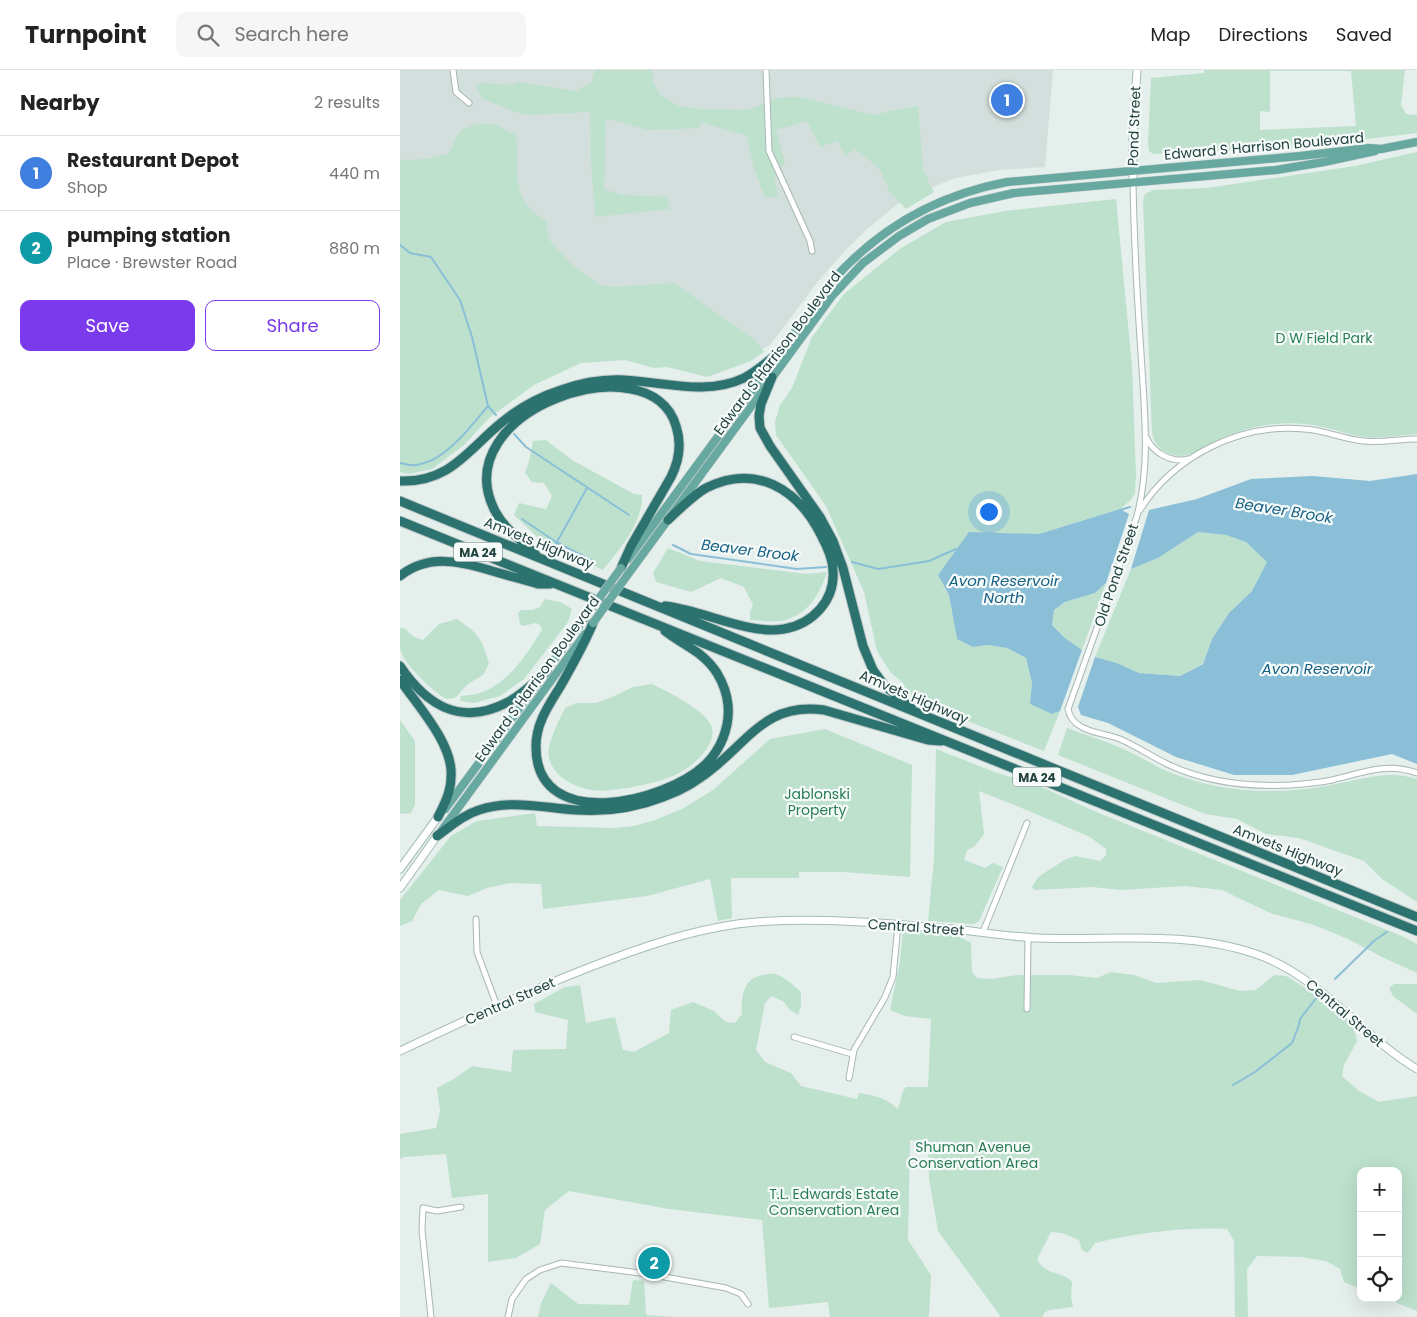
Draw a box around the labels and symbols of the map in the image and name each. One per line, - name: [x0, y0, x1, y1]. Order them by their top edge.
- pin: 1: [991, 81, 1023, 119]
- street label: Pond Street: [1123, 86, 1145, 166]
- street label: Edward S Harrison Boulevard: [1163, 127, 1365, 165]
- street label: Edward S Harrison Boulevard: [709, 267, 845, 439]
- park label: D W Field Park: [1276, 328, 1373, 348]
- water label: Beaver Brook: [1234, 492, 1335, 528]
- your location: [976, 499, 1002, 525]
- street label: Amvets Highway: [481, 512, 597, 574]
- street label: Old Pond Street: [1089, 521, 1143, 629]
- water label: Beaver Brook: [700, 534, 801, 567]
- road number: MA 24: [454, 542, 502, 562]
- water label: Avon Reservoir North: [948, 570, 1060, 608]
- street label: Edward S Harrison Boulevard: [470, 592, 604, 766]
- water label: Avon Reservoir: [1261, 658, 1373, 679]
- street label: Amvets Highway: [856, 665, 972, 729]
- road number: MA 24: [1013, 768, 1061, 786]
- park label: Jablonski Property: [784, 784, 850, 820]
- street label: Amvets Highway: [1230, 819, 1346, 881]
- street label: Central Street: [867, 914, 965, 940]
- street label: Central Street: [462, 972, 558, 1030]
- street label: Central Street: [1302, 974, 1388, 1052]
- park label: Shuman Avenue Conservation Area: [908, 1137, 1038, 1173]
- park label: T.L. Edwards Estate Conservation Area: [769, 1184, 899, 1220]
- pin: 2: [638, 1244, 670, 1282]

